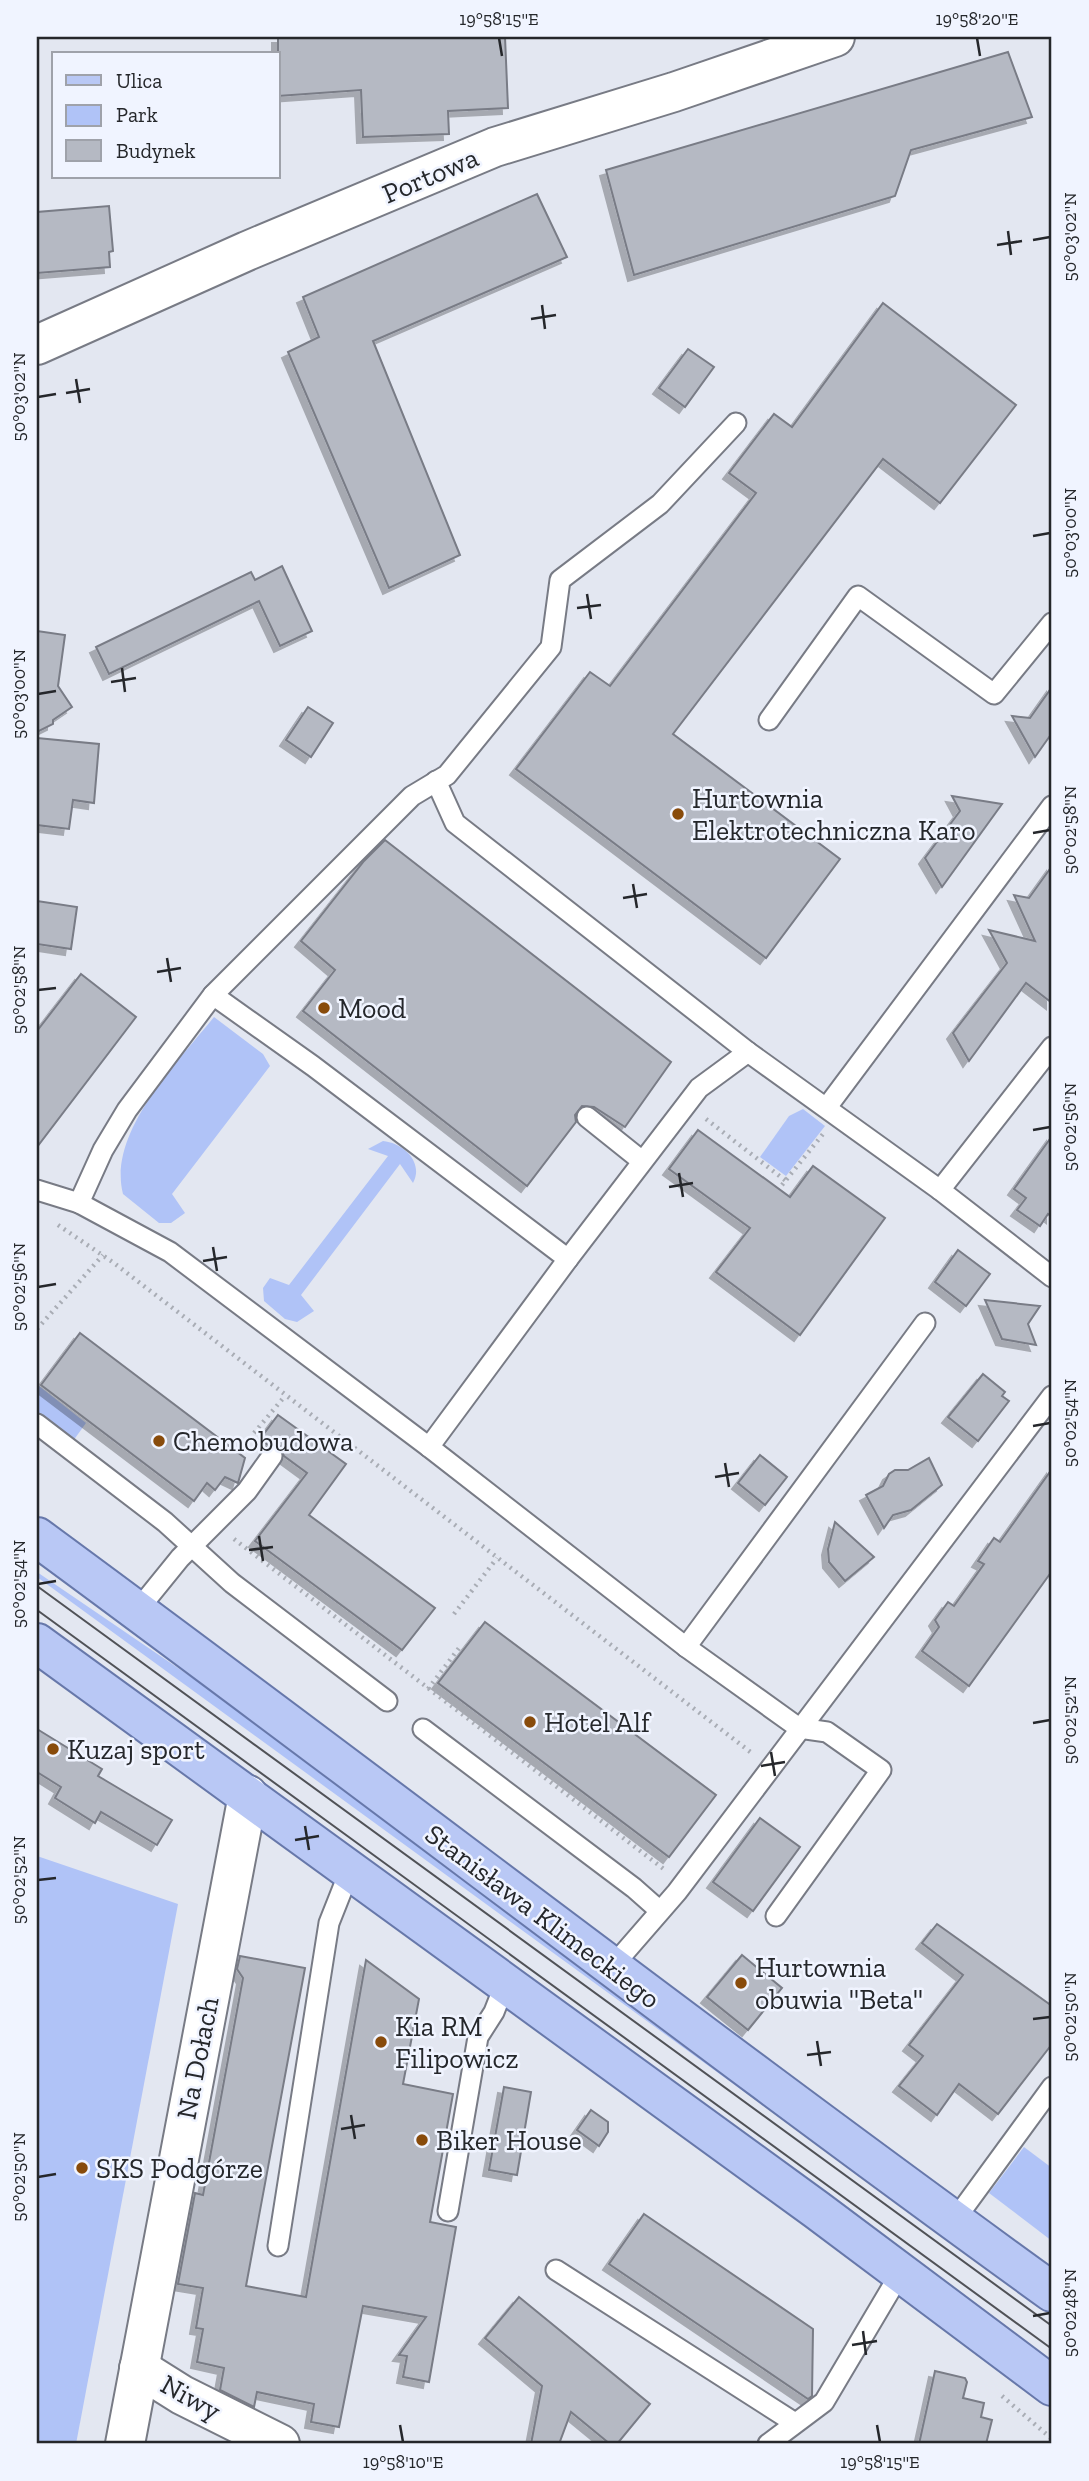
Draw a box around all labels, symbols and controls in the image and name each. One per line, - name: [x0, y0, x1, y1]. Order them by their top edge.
- text: 19°58'15"E: [459, 8, 539, 30]
- text: 19°58'20"E: [936, 8, 1018, 30]
- legend: [52, 52, 280, 178]
- text: Ulica: [116, 68, 162, 93]
- text: Park: [116, 102, 158, 127]
- text: Budynek: [116, 138, 195, 163]
- street label: Portowa: [377, 140, 484, 210]
- text: 50°03'02"N: [1059, 193, 1081, 281]
- text: 50°03'02"N: [8, 353, 30, 441]
- text: 50°03'00"N: [1059, 488, 1081, 578]
- text: 50°03'00"N: [8, 649, 30, 739]
- place label: Hurtownia Elektrotechniczna Karo: [692, 782, 976, 847]
- text: 50°02'58"N: [1059, 786, 1081, 874]
- marker: Hurtownia Elektrotechniczna Karo: [670, 806, 686, 822]
- text: 50°02'58"N: [8, 946, 30, 1034]
- place label: Mood: [338, 992, 406, 1025]
- marker: Mood: [316, 1000, 332, 1016]
- text: 50°02'56"N: [1059, 1083, 1081, 1171]
- text: 50°02'56"N: [8, 1243, 30, 1331]
- text: 50°02'54"N: [1059, 1379, 1081, 1467]
- place label: Chemobudowa: [173, 1425, 354, 1458]
- marker: Chemobudowa: [151, 1433, 167, 1449]
- text: 50°02'54"N: [8, 1540, 30, 1628]
- text: 50°02'52"N: [1059, 1676, 1081, 1764]
- place label: Hotel Alf: [544, 1706, 652, 1739]
- marker: Hotel Alf: [522, 1714, 538, 1730]
- place label: Kuzaj sport: [67, 1733, 205, 1766]
- marker: Kuzaj sport: [45, 1741, 61, 1757]
- street label: Stanisława Klimeckiego: [419, 1817, 667, 2016]
- text: 50°02'52"N: [8, 1836, 30, 1924]
- place label: Hurtownia obuwia "Beta": [755, 1951, 923, 2016]
- text: 50°02'50"N: [1059, 1972, 1081, 2062]
- marker: Hurtownia obuwia "Beta": [733, 1975, 749, 1991]
- street label: Na Dołach: [169, 1994, 226, 2122]
- place label: Kia RM Filipowicz: [395, 2010, 518, 2075]
- marker: Kia RM Filipowicz: [373, 2034, 389, 2050]
- place label: Biker House: [436, 2124, 582, 2157]
- text: 50°02'50"N: [8, 2132, 30, 2222]
- marker: Biker House: [414, 2132, 430, 2148]
- place label: SKS Podgórze: [96, 2152, 263, 2185]
- marker: SKS Podgórze: [74, 2160, 90, 2176]
- text: 50°02'48"N: [1059, 2269, 1081, 2357]
- street label: Niwy: [155, 2368, 227, 2428]
- text: 19°58'10"E: [363, 2451, 443, 2473]
- text: 19°58'15"E: [840, 2451, 920, 2473]

